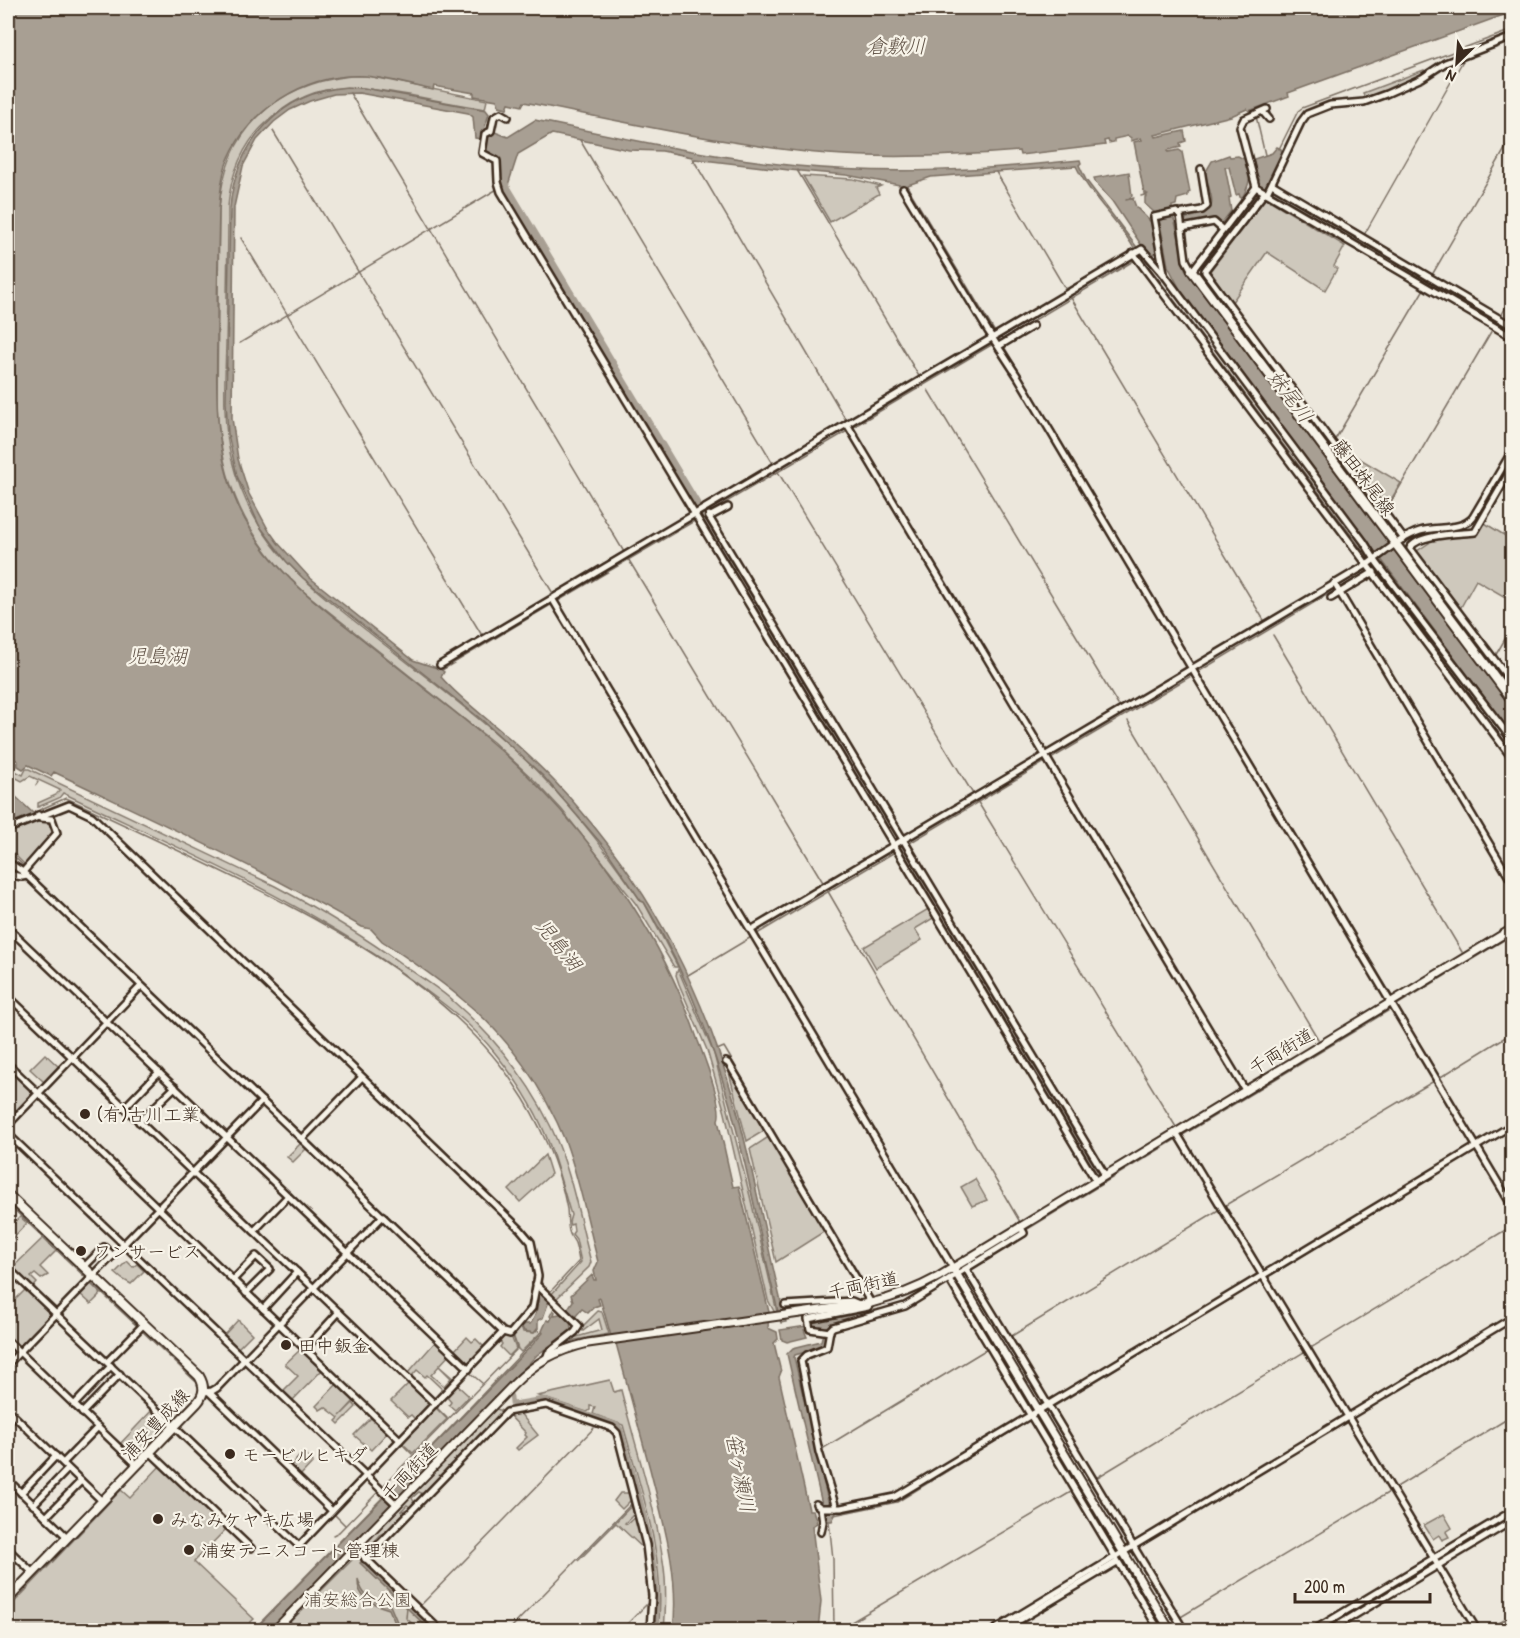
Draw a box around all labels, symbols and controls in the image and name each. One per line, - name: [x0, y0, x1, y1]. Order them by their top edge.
- water label: 倉敷川: [866, 32, 926, 59]
- north arrow: [1427, 33, 1487, 93]
- text: N: [1442, 65, 1459, 88]
- water label: 妹尾川: [1262, 364, 1320, 428]
- street label: 藤田妹尾線: [1327, 434, 1401, 520]
- water label: 児島湖: [127, 642, 189, 669]
- water label: 児島湖: [530, 912, 590, 977]
- street label: 千両街道: [1244, 1022, 1318, 1080]
- place label: (有)古川工業: [97, 1102, 200, 1127]
- marker: (有)古川工業: [78, 1107, 92, 1121]
- place label: ワンサービス: [93, 1239, 201, 1264]
- marker: ワンサービス: [74, 1244, 88, 1258]
- street label: 千両街道: [825, 1265, 901, 1305]
- place label: 田中鈑金: [298, 1333, 370, 1358]
- marker: 田中鈑金: [279, 1338, 293, 1352]
- street label: 浦安豊成線: [115, 1383, 195, 1465]
- water label: 笹ヶ瀬川: [720, 1431, 762, 1515]
- street label: 千両街道: [375, 1436, 443, 1506]
- place label: モービルヒキダ: [242, 1442, 368, 1467]
- marker: モービルヒキダ: [223, 1447, 237, 1461]
- place label: みなみケヤキ広場: [170, 1507, 314, 1532]
- marker: みなみケヤキ広場: [151, 1512, 165, 1526]
- place label: 浦安テニスコート管理棟: [201, 1538, 399, 1563]
- marker: 浦安テニスコート管理棟: [182, 1543, 196, 1557]
- scale bar: [1295, 1566, 1430, 1604]
- text: 200 m: [1304, 1574, 1345, 1599]
- park label: 浦安総合公園: [304, 1587, 412, 1612]

